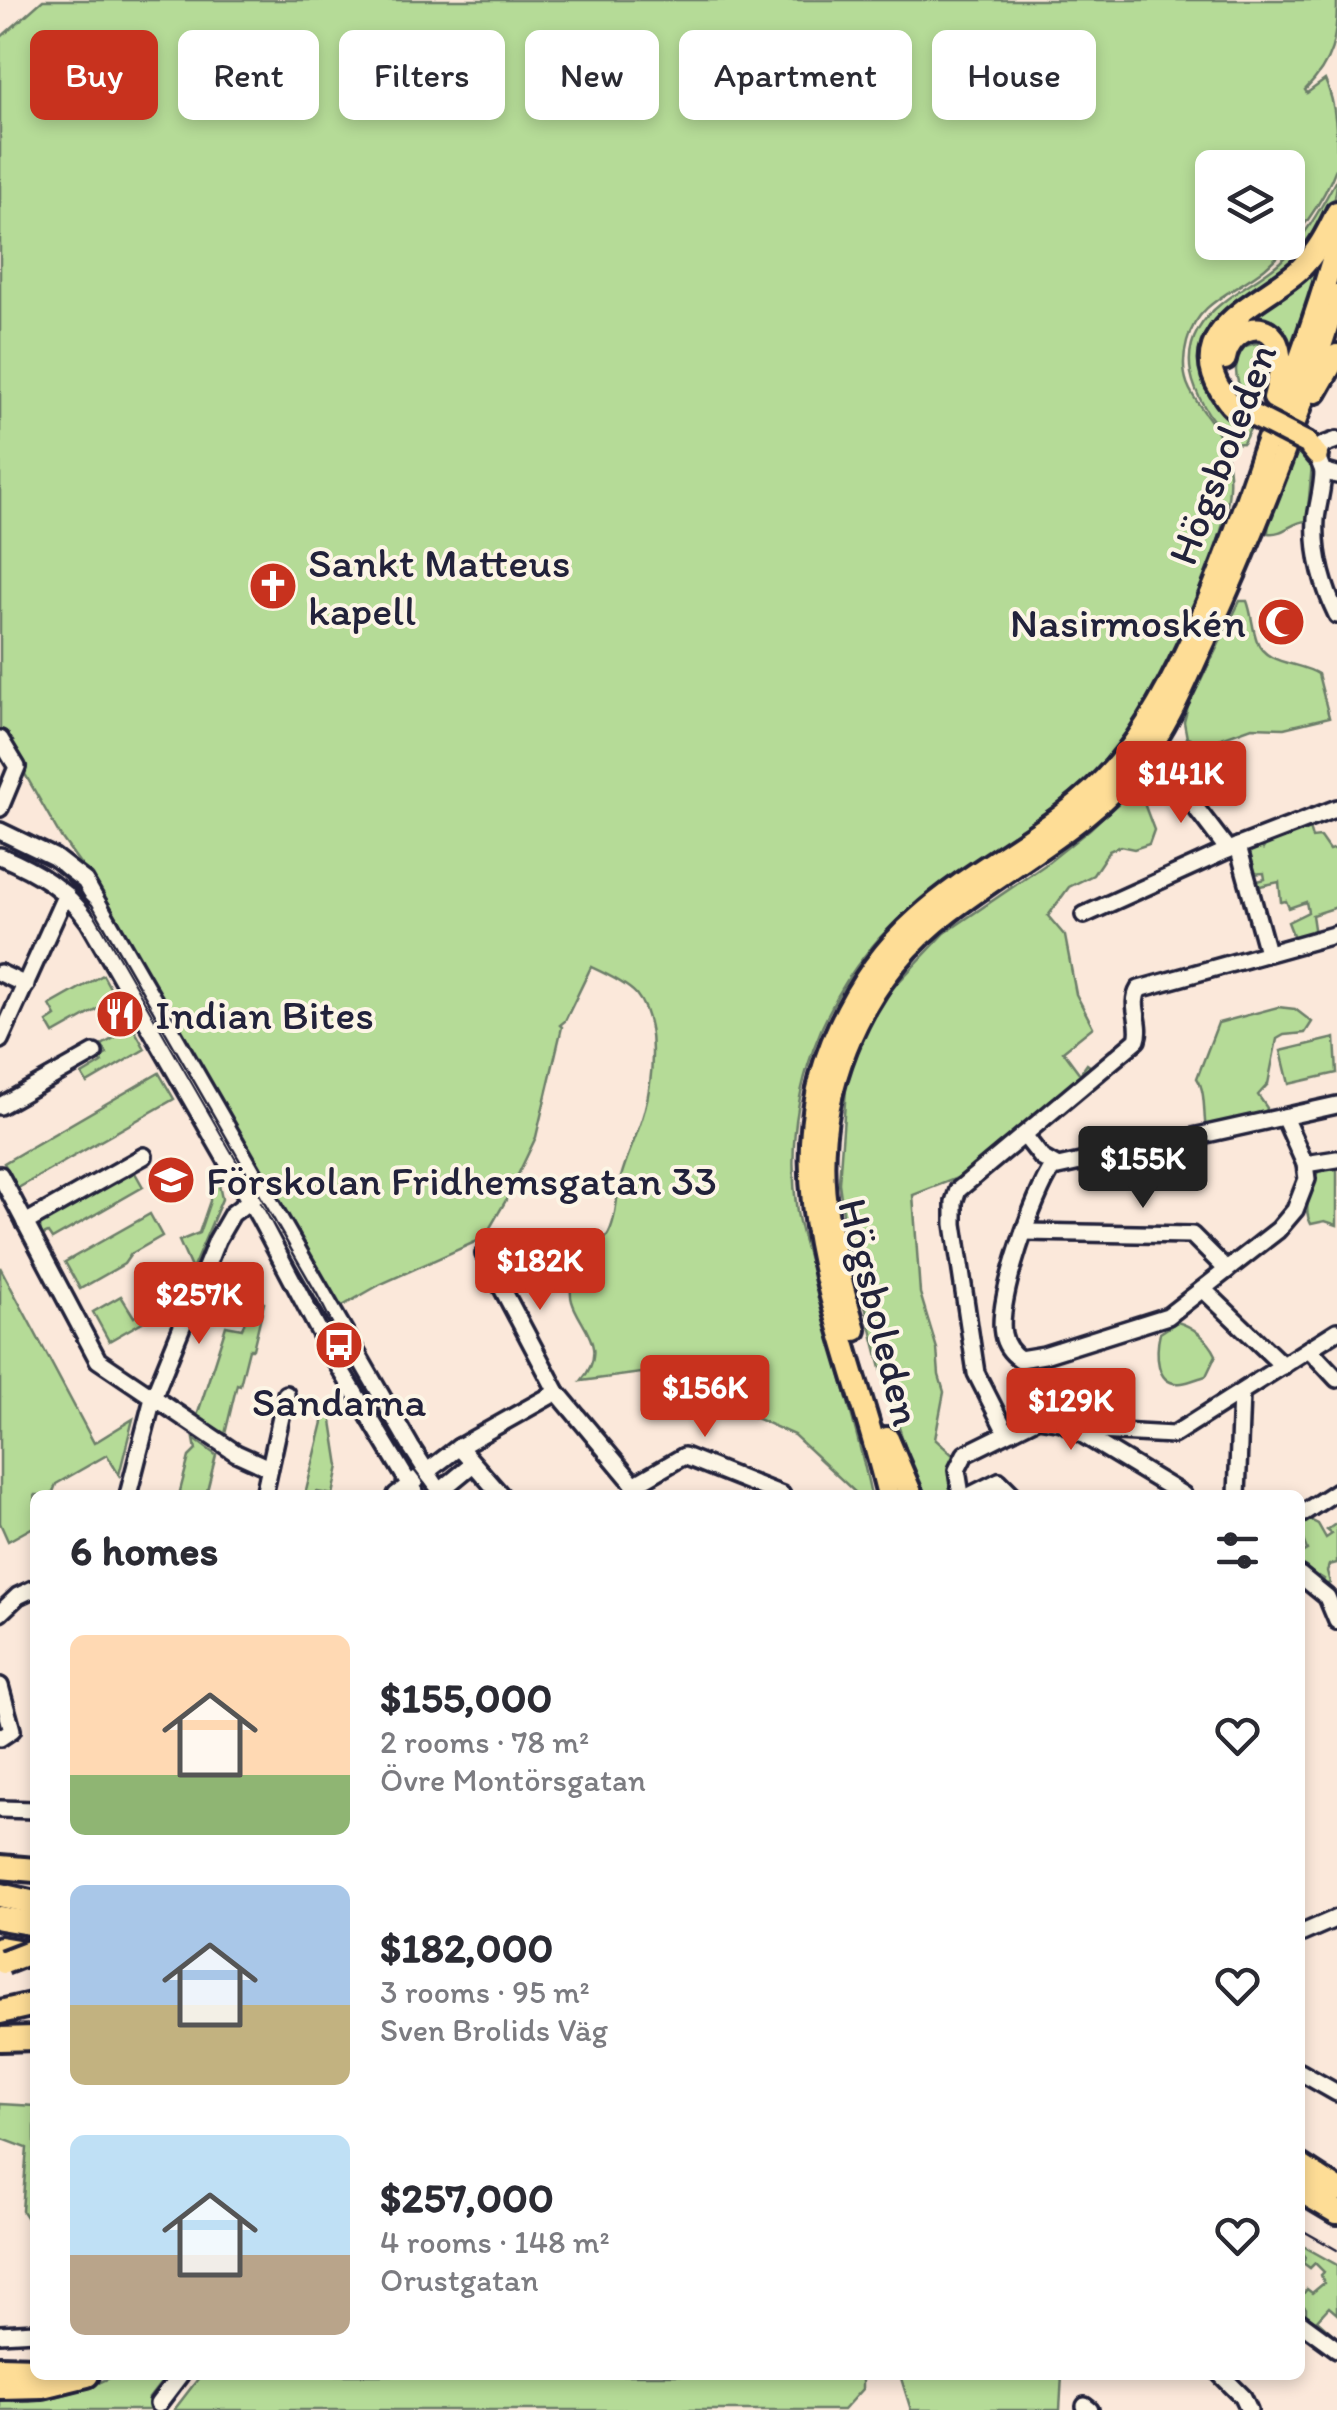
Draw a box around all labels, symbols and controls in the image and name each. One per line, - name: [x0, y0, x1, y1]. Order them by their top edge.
- chip: Buy: [30, 30, 158, 120]
- chip: Rent: [178, 30, 319, 120]
- chip: Filters: [339, 30, 505, 120]
- chip: New: [525, 30, 659, 120]
- chip: Apartment: [679, 30, 912, 120]
- chip: House: [932, 30, 1096, 120]
- map controls: [1195, 150, 1305, 260]
- button: layers: [1195, 150, 1305, 260]
- street label: Högsboleden: [1157, 336, 1287, 572]
- place label: Sankt Matteus kapell: [308, 537, 571, 636]
- church icon: Sankt Matteus kapell: [247, 560, 299, 612]
- mosque icon: Nasirmoskén: [1255, 596, 1307, 648]
- place label: Nasirmoskén: [1010, 597, 1246, 648]
- pin: $141K: [1111, 741, 1251, 826]
- text: $141K: [1138, 754, 1224, 792]
- restaurant icon: Indian Bites: [94, 988, 146, 1040]
- place label: Indian Bites: [155, 989, 374, 1040]
- pin: $155K: [1073, 1126, 1213, 1211]
- text: $155K: [1100, 1139, 1186, 1177]
- school or university icon: Förskolan Fridhemsgatan 33: [145, 1154, 197, 1206]
- place label: Förskolan Fridhemsgatan 33: [206, 1155, 717, 1206]
- street label: Högsboleden: [827, 1193, 933, 1431]
- pin: $182K: [470, 1228, 610, 1313]
- text: $182K: [497, 1241, 583, 1279]
- pin: $257K: [129, 1262, 269, 1347]
- text: $257K: [156, 1275, 242, 1313]
- bus stop icon: Sandarna: [313, 1319, 365, 1371]
- pin: $156K: [635, 1355, 775, 1440]
- text: $156K: [662, 1368, 748, 1406]
- pin: $129K: [1001, 1368, 1141, 1453]
- place label: Sandarna: [252, 1376, 426, 1427]
- text: $129K: [1028, 1381, 1114, 1419]
- icon: filters: [1210, 1523, 1265, 1578]
- text: 6 homes: [70, 1525, 218, 1576]
- text: $155,000: [380, 1672, 552, 1723]
- icon: home: [150, 1675, 270, 1795]
- icon: heart: [1210, 1708, 1265, 1763]
- text: 2 rooms · 78 m²: [380, 1723, 589, 1761]
- text: Övre Montörsgatan: [380, 1761, 646, 1799]
- text: $182,000: [380, 1922, 553, 1973]
- icon: home: [150, 1925, 270, 2045]
- icon: heart: [1210, 1958, 1265, 2013]
- text: 3 rooms · 95 m²: [380, 1973, 590, 2011]
- text: Sven Brolids Väg: [380, 2011, 608, 2049]
- text: $257,000: [380, 2172, 554, 2223]
- icon: home: [150, 2175, 270, 2295]
- icon: heart: [1210, 2208, 1265, 2263]
- text: 4 rooms · 148 m²: [380, 2223, 610, 2261]
- text: Orustgatan: [380, 2261, 539, 2299]

